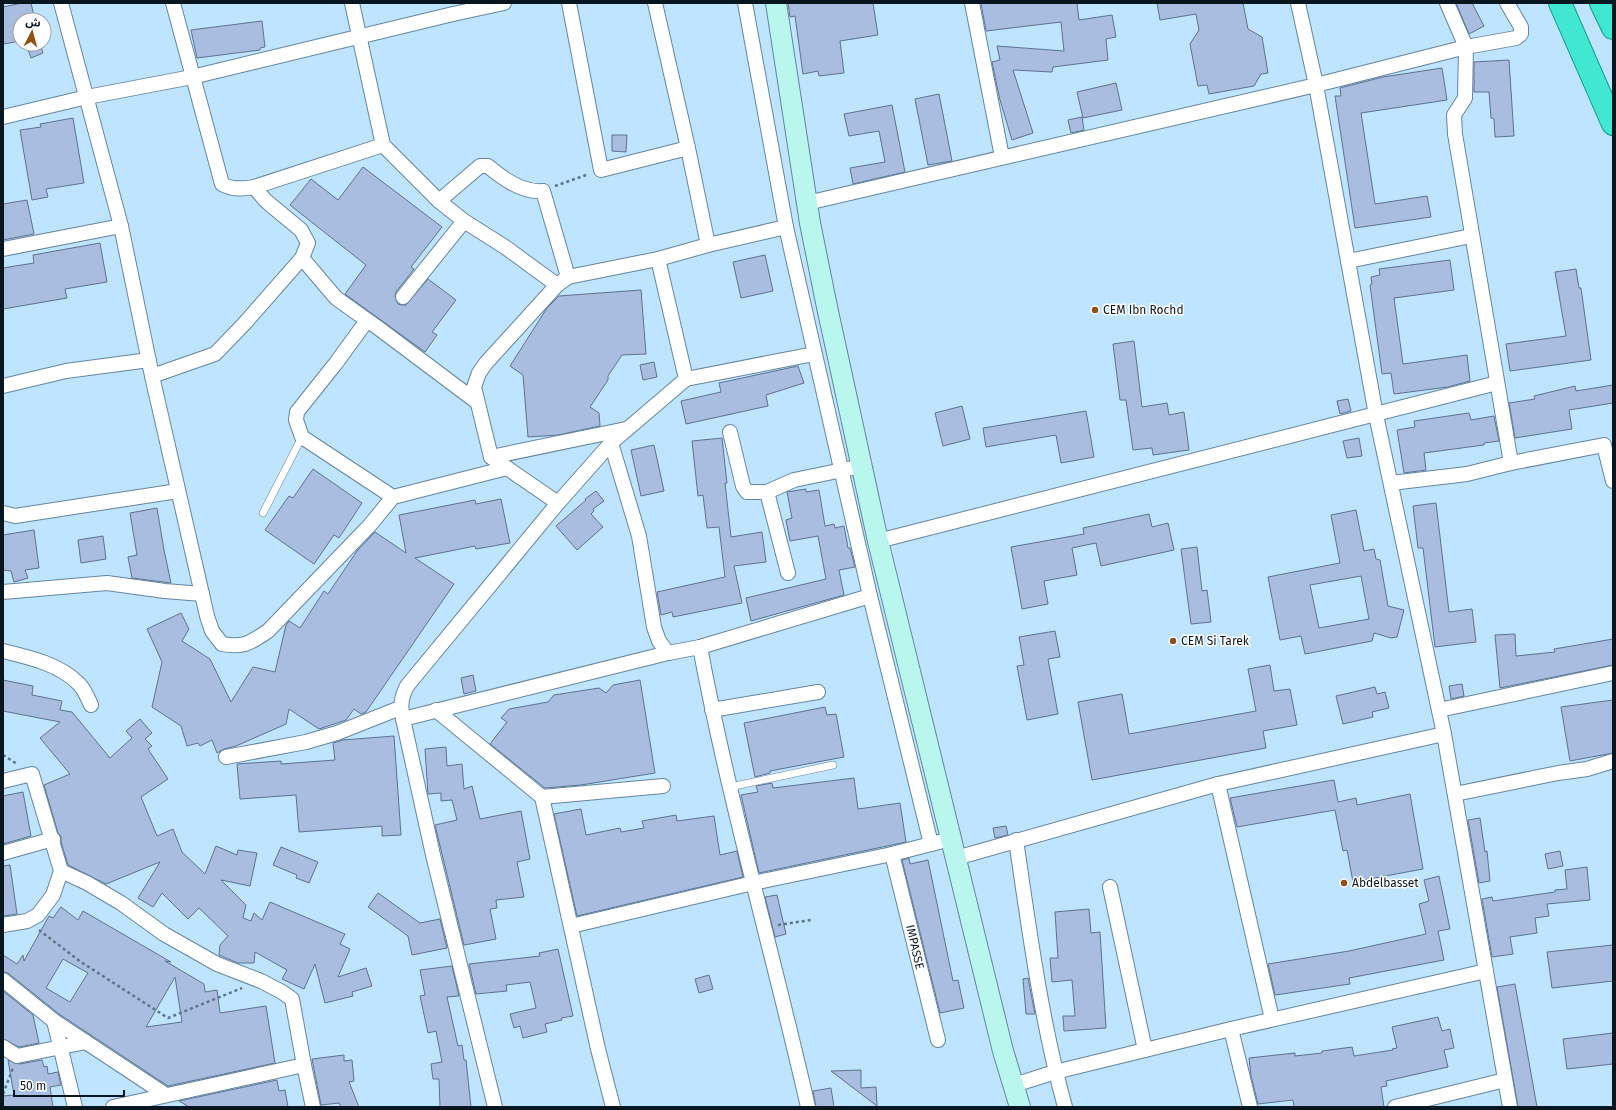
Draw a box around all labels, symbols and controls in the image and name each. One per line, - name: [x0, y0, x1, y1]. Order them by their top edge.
- north arrow: [12, 12, 52, 52]
- text: ش: [25, 15, 41, 30]
- place label: CEM Ibn Rochd: [1103, 303, 1184, 317]
- marker: CEM Ibn Rochd: [1090, 305, 1100, 315]
- place label: CEM Si Tarek: [1181, 634, 1250, 648]
- marker: CEM Si Tarek: [1168, 636, 1178, 646]
- place label: Abdelbasset: [1352, 876, 1419, 890]
- marker: Abdelbasset: [1339, 878, 1349, 888]
- street label: IMPASSE: [903, 923, 927, 971]
- scale bar: [14, 1072, 124, 1098]
- text: 50 m: [20, 1079, 46, 1093]

